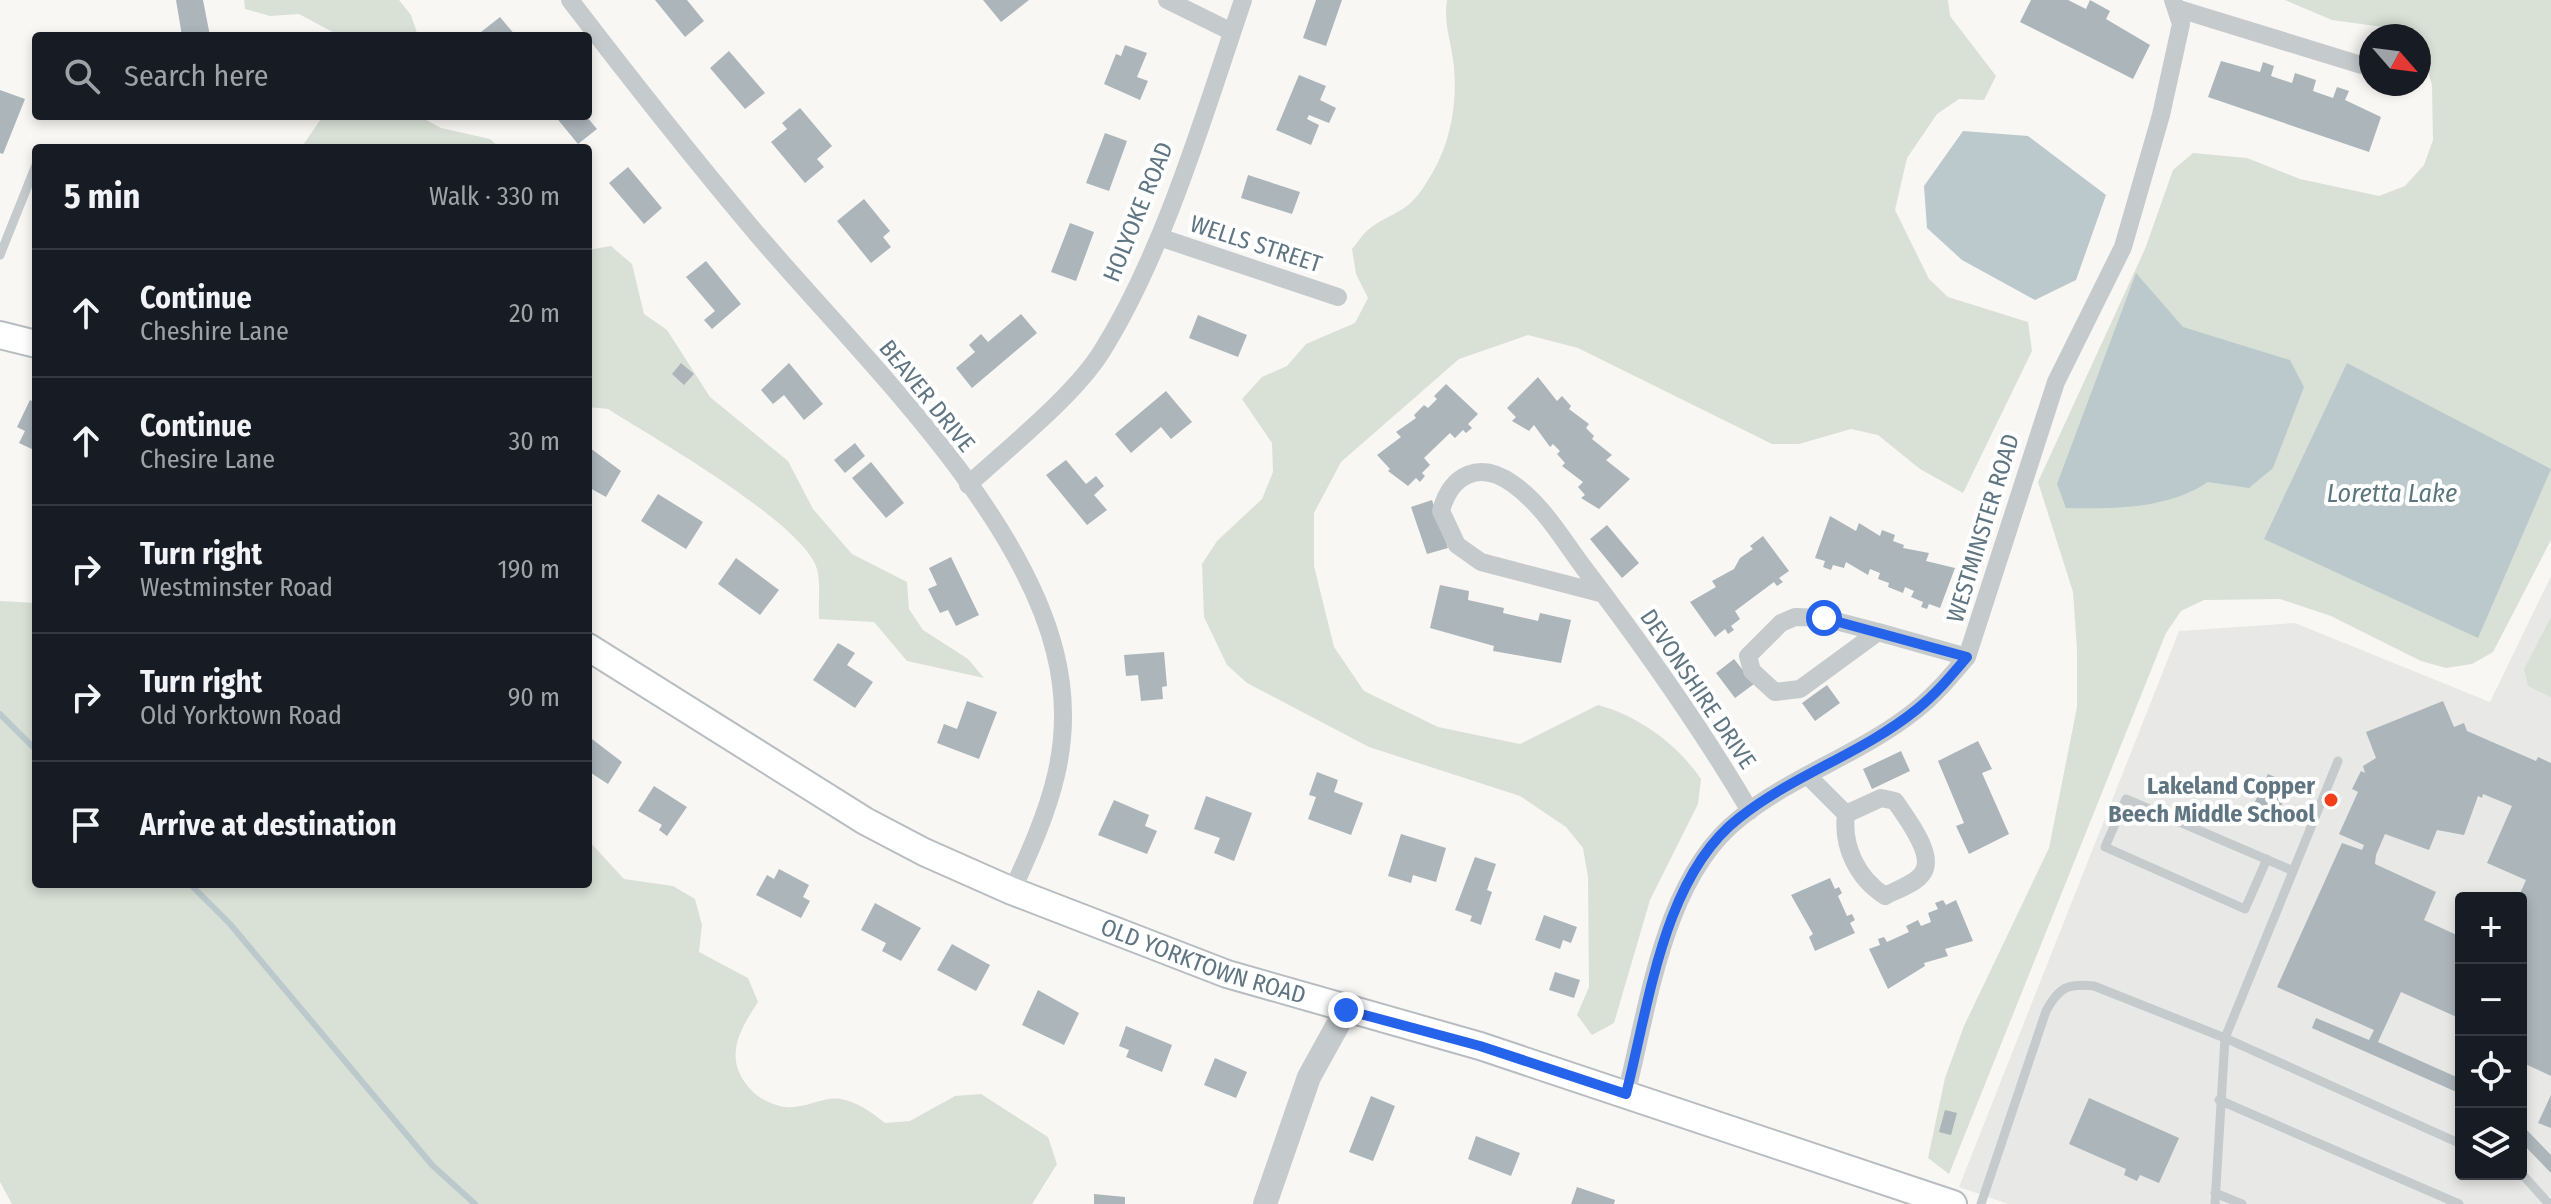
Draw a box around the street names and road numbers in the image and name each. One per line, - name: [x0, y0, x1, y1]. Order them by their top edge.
- street label: HOLYOKE ROAD: [1097, 138, 1179, 286]
- street label: WELLS STREET: [1187, 210, 1325, 278]
- street label: BEAVER DRIVE: [873, 334, 981, 458]
- street label: WESTMINSTER ROAD: [1941, 430, 2025, 626]
- street label: DEVONSHIRE DRIVE: [1634, 604, 1762, 774]
- street label: OLD YORKTOWN ROAD: [1097, 913, 1309, 1010]

